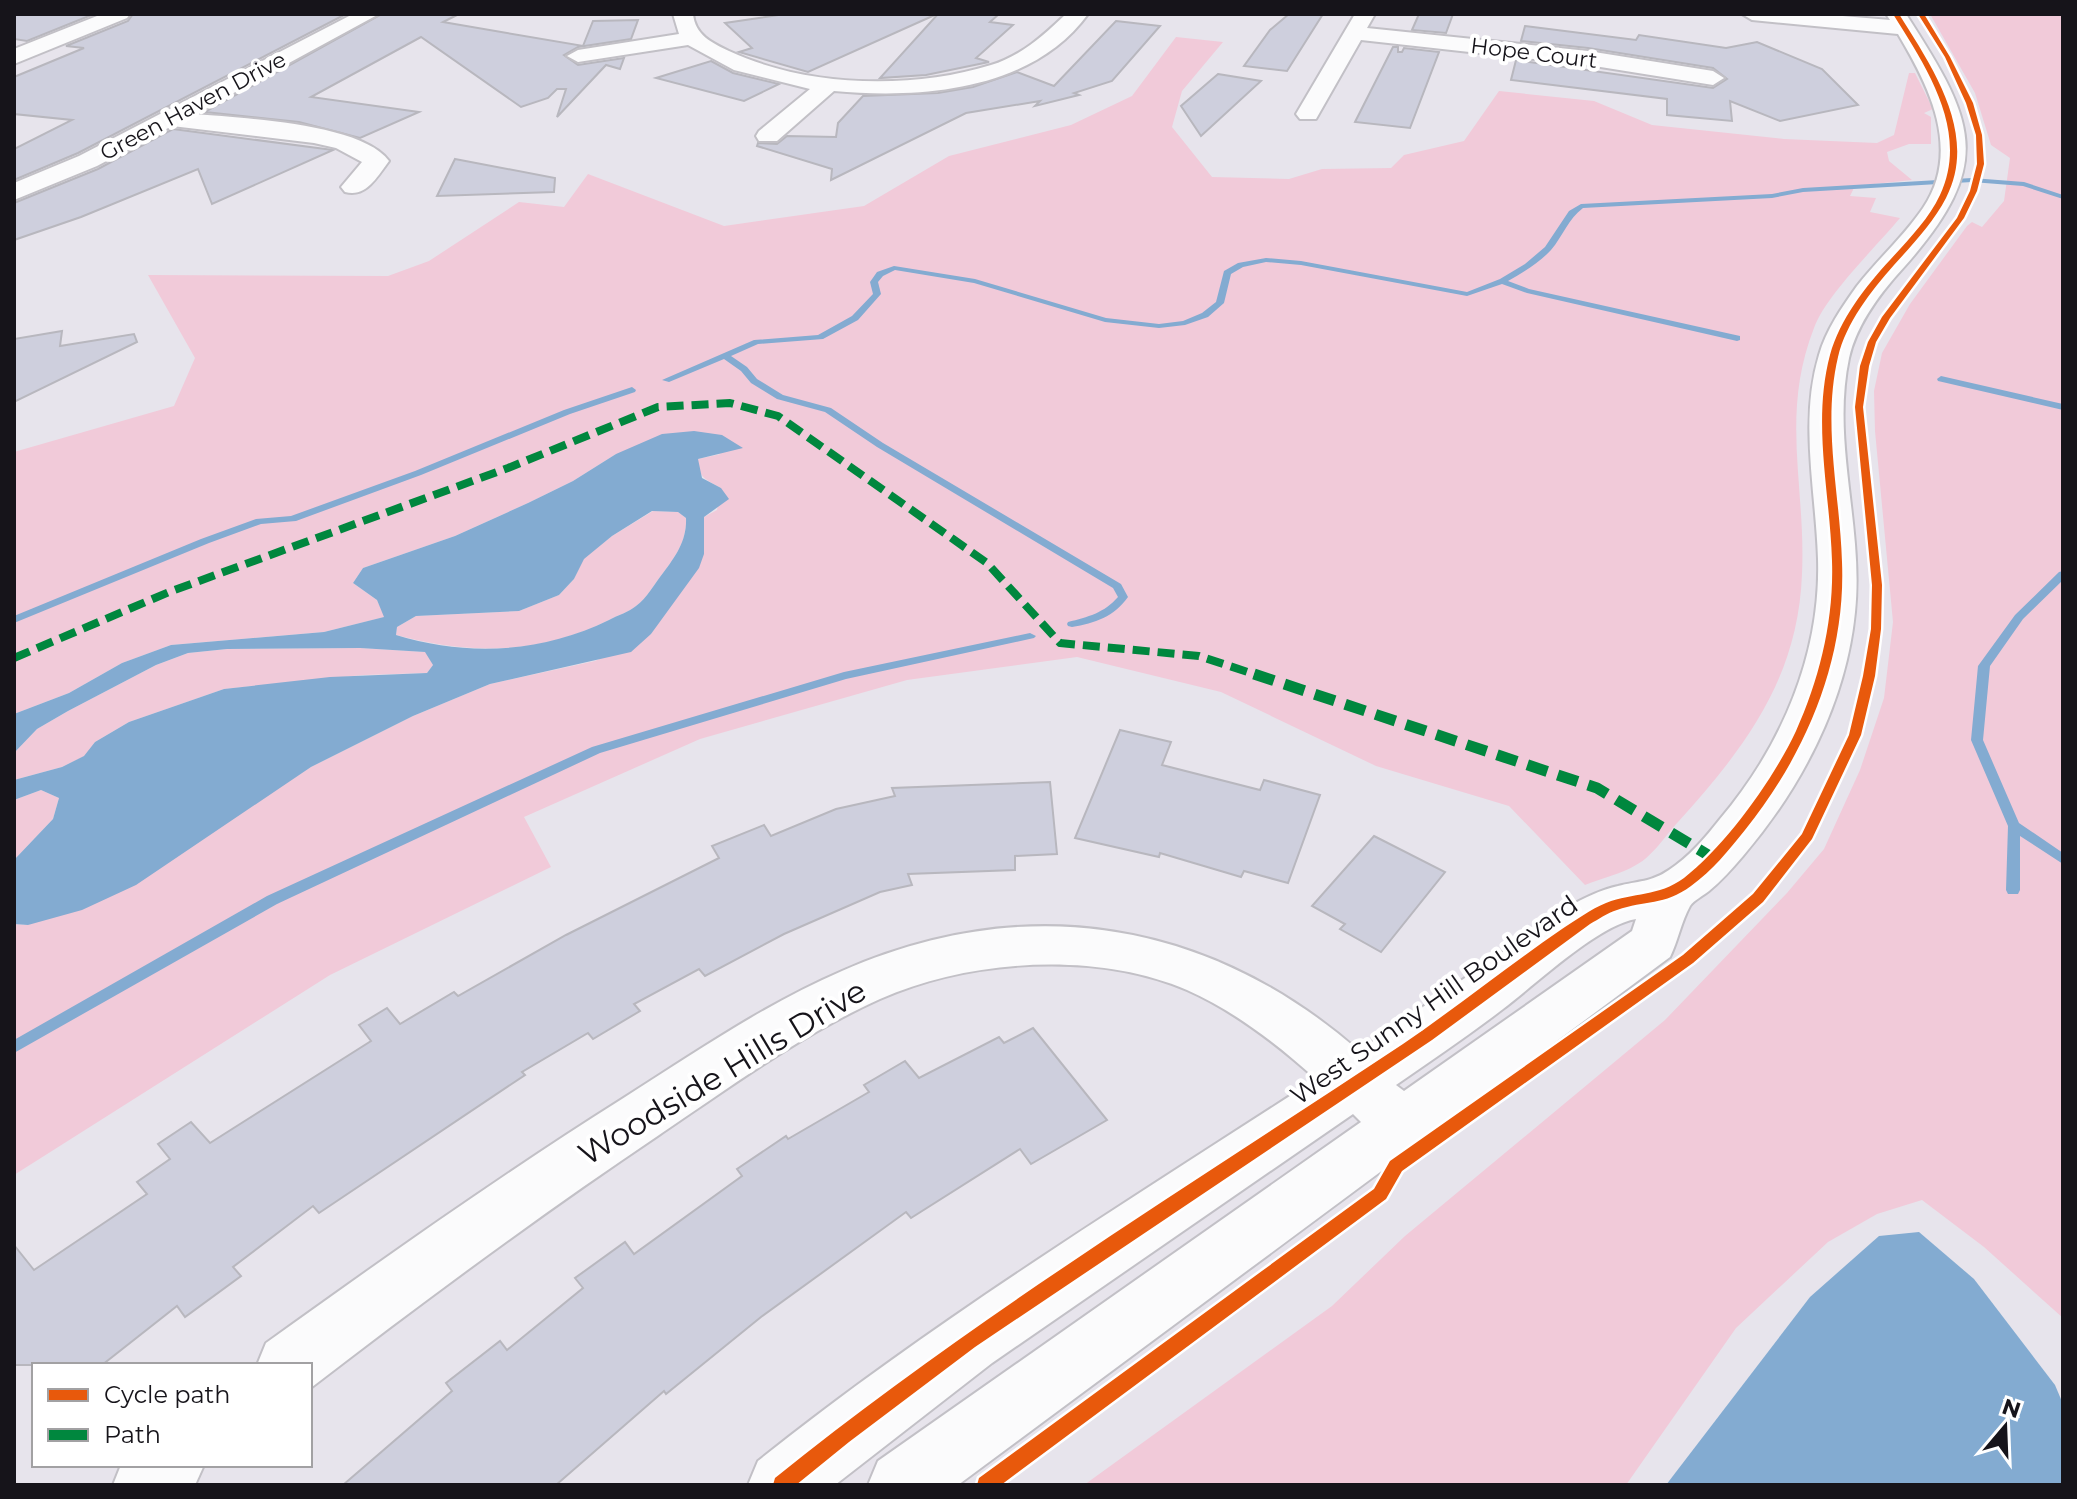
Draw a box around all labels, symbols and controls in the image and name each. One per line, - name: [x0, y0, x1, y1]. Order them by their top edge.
- street label: Hope Court: [1469, 32, 1599, 74]
- street label: Green Haven Drive: [95, 46, 291, 166]
- street label: West Sunny Hill Boulevard: [1284, 888, 1584, 1112]
- street label: Woodside Hills Drive: [571, 971, 873, 1173]
- legend: [32, 1363, 312, 1467]
- text: Cycle path: [104, 1380, 231, 1409]
- north arrow: [1965, 1387, 2045, 1467]
- text: N: [1999, 1393, 2024, 1424]
- text: Path: [104, 1420, 161, 1449]

